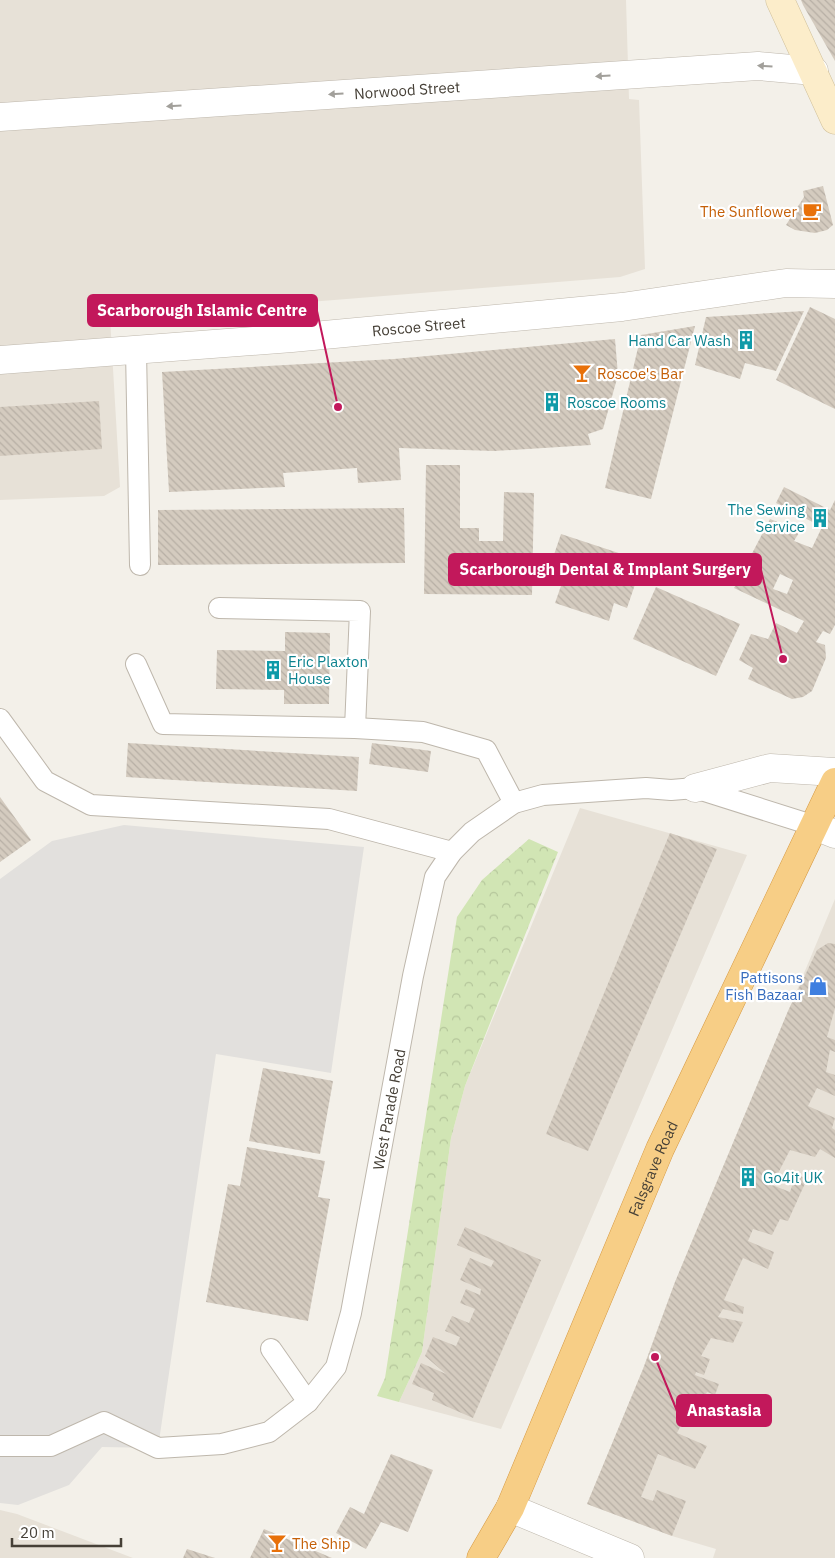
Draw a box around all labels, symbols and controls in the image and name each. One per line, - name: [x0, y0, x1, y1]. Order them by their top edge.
- one-way arrow: [757, 62, 773, 70]
- one-way arrow: [595, 73, 611, 81]
- street label: Norwood Street: [353, 77, 461, 103]
- one-way arrow: [328, 91, 344, 99]
- one-way arrow: [166, 102, 182, 110]
- cafe icon: The Sunflower: [801, 200, 823, 222]
- place label: The Sunflower: [700, 202, 797, 221]
- callout: Scarborough Islamic Centre: [88, 295, 317, 326]
- text: Scarborough Islamic Centre: [97, 300, 307, 320]
- street label: Roscoe Street: [371, 312, 466, 340]
- building icon: Hand Car Wash: [735, 329, 757, 351]
- place label: Hand Car Wash: [628, 331, 731, 350]
- bar icon: Roscoe's Bar: [571, 362, 593, 384]
- place label: Roscoe's Bar: [597, 364, 684, 383]
- building icon: Roscoe Rooms: [541, 391, 563, 413]
- place label: Roscoe Rooms: [567, 393, 666, 412]
- place label: The Sewing Service: [728, 500, 805, 536]
- building icon: The Sewing Service: [809, 507, 831, 529]
- callout: Scarborough Dental & Implant Surgery: [449, 554, 761, 585]
- text: Scarborough Dental & Implant Surgery: [459, 559, 751, 579]
- place label: Eric Plaxton House: [288, 652, 368, 688]
- building icon: Eric Plaxton House: [262, 659, 284, 681]
- place label: Pattisons Fish Bazaar: [725, 968, 803, 1004]
- shop icon: Pattisons Fish Bazaar: [807, 975, 829, 997]
- street label: West Parade Road: [368, 1047, 409, 1171]
- street label: Falsgrave Road: [624, 1118, 682, 1219]
- building icon: Go4it UK: [737, 1166, 759, 1188]
- place label: Go4it UK: [763, 1168, 824, 1187]
- callout: Anastasia: [677, 1395, 771, 1426]
- text: Anastasia: [687, 1400, 761, 1420]
- scale bar: [12, 1516, 121, 1548]
- text: 20 m: [20, 1523, 55, 1542]
- bar icon: The Ship: [266, 1532, 288, 1554]
- place label: The Ship: [292, 1534, 351, 1553]

